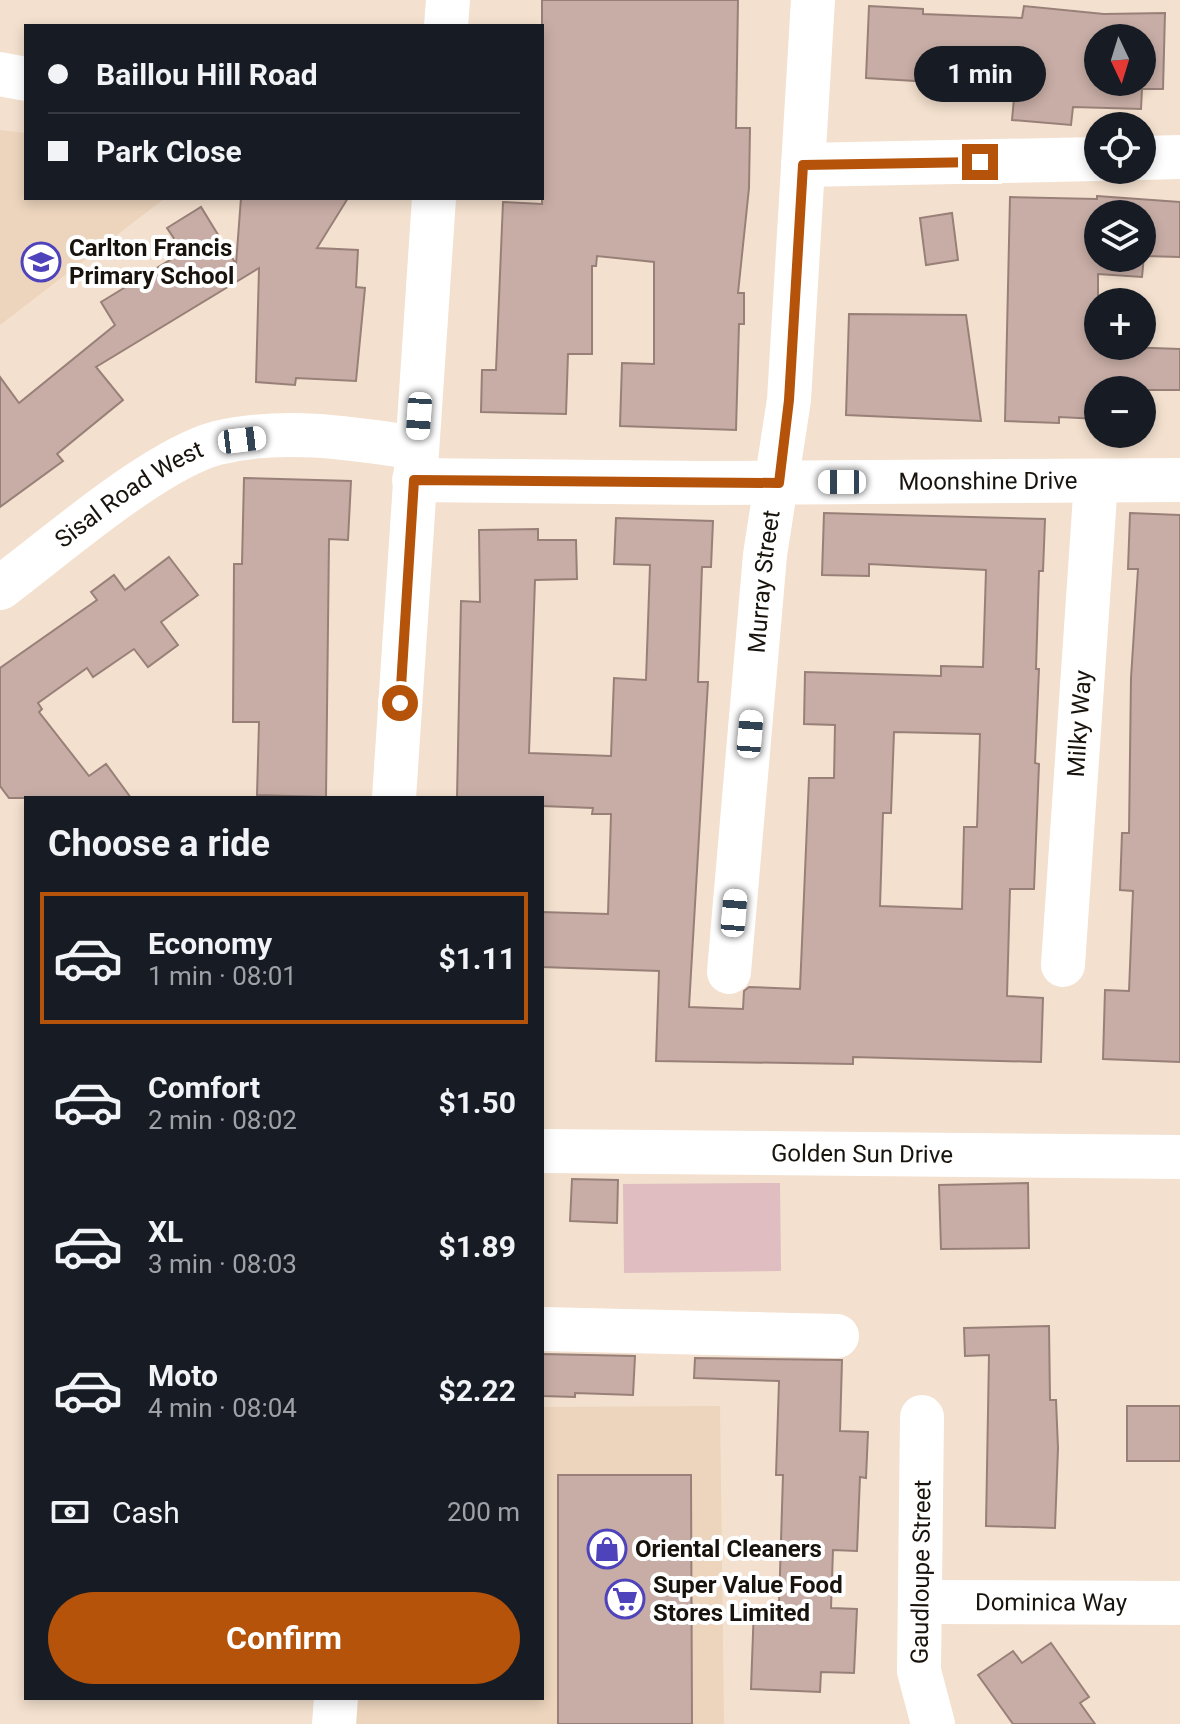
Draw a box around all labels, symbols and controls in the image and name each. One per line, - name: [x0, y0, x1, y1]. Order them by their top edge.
- north arrow: [1084, 24, 1156, 96]
- map controls: [1084, 24, 1156, 448]
- callout: 1 min: [914, 46, 1046, 102]
- text: Baillou Hill Road: [96, 57, 318, 92]
- text: 1 min: [947, 59, 1013, 89]
- button: locate: [1084, 112, 1156, 184]
- text: Park Close: [96, 134, 242, 169]
- route end: [962, 144, 998, 180]
- button: layers: [1084, 200, 1156, 272]
- place label: Carlton Francis Primary School: [69, 234, 234, 290]
- school or university icon: Carlton Francis Primary School: [20, 241, 62, 283]
- button: +: [1084, 288, 1156, 360]
- button: −: [1084, 376, 1156, 448]
- car: [405, 391, 433, 441]
- car: [217, 425, 267, 455]
- street label: Sisal Road West: [49, 435, 207, 554]
- street label: Moonshine Drive: [898, 467, 1078, 496]
- car: [818, 470, 866, 494]
- street label: Murray Street: [743, 508, 786, 654]
- street label: Milky Way: [1062, 668, 1097, 778]
- route start: [382, 685, 418, 721]
- car: [736, 709, 764, 759]
- text: Choose a ride: [48, 823, 270, 865]
- car: [720, 888, 748, 938]
- icon: car: [52, 922, 124, 994]
- text: Economy: [148, 926, 272, 961]
- text: $1.11: [438, 941, 516, 976]
- text: 1 min · 08:01: [148, 961, 297, 991]
- icon: car: [52, 1066, 124, 1138]
- text: Comfort: [148, 1070, 260, 1105]
- text: $1.50: [438, 1085, 516, 1120]
- text: 2 min · 08:02: [148, 1105, 297, 1135]
- street label: Golden Sun Drive: [771, 1139, 953, 1169]
- icon: car: [52, 1210, 124, 1282]
- text: XL: [148, 1214, 183, 1249]
- text: $1.89: [438, 1229, 516, 1264]
- text: 3 min · 08:03: [148, 1249, 297, 1279]
- icon: car: [52, 1354, 124, 1426]
- text: Moto: [148, 1358, 218, 1393]
- text: $2.22: [438, 1373, 516, 1408]
- text: 4 min · 08:04: [148, 1393, 297, 1423]
- street label: Gaudloupe Street: [905, 1479, 937, 1664]
- icon: cash: [48, 1490, 92, 1534]
- text: Cash: [112, 1495, 180, 1530]
- text: 200 m: [447, 1497, 520, 1527]
- shop icon: Oriental Cleaners: [586, 1528, 628, 1570]
- place label: Oriental Cleaners: [635, 1535, 822, 1563]
- place label: Super Value Food Stores Limited: [653, 1571, 843, 1627]
- supermarket icon: Super Value Food Stores Limited: [604, 1578, 646, 1620]
- street label: Dominica Way: [975, 1588, 1128, 1617]
- button: Confirm: [48, 1592, 520, 1684]

